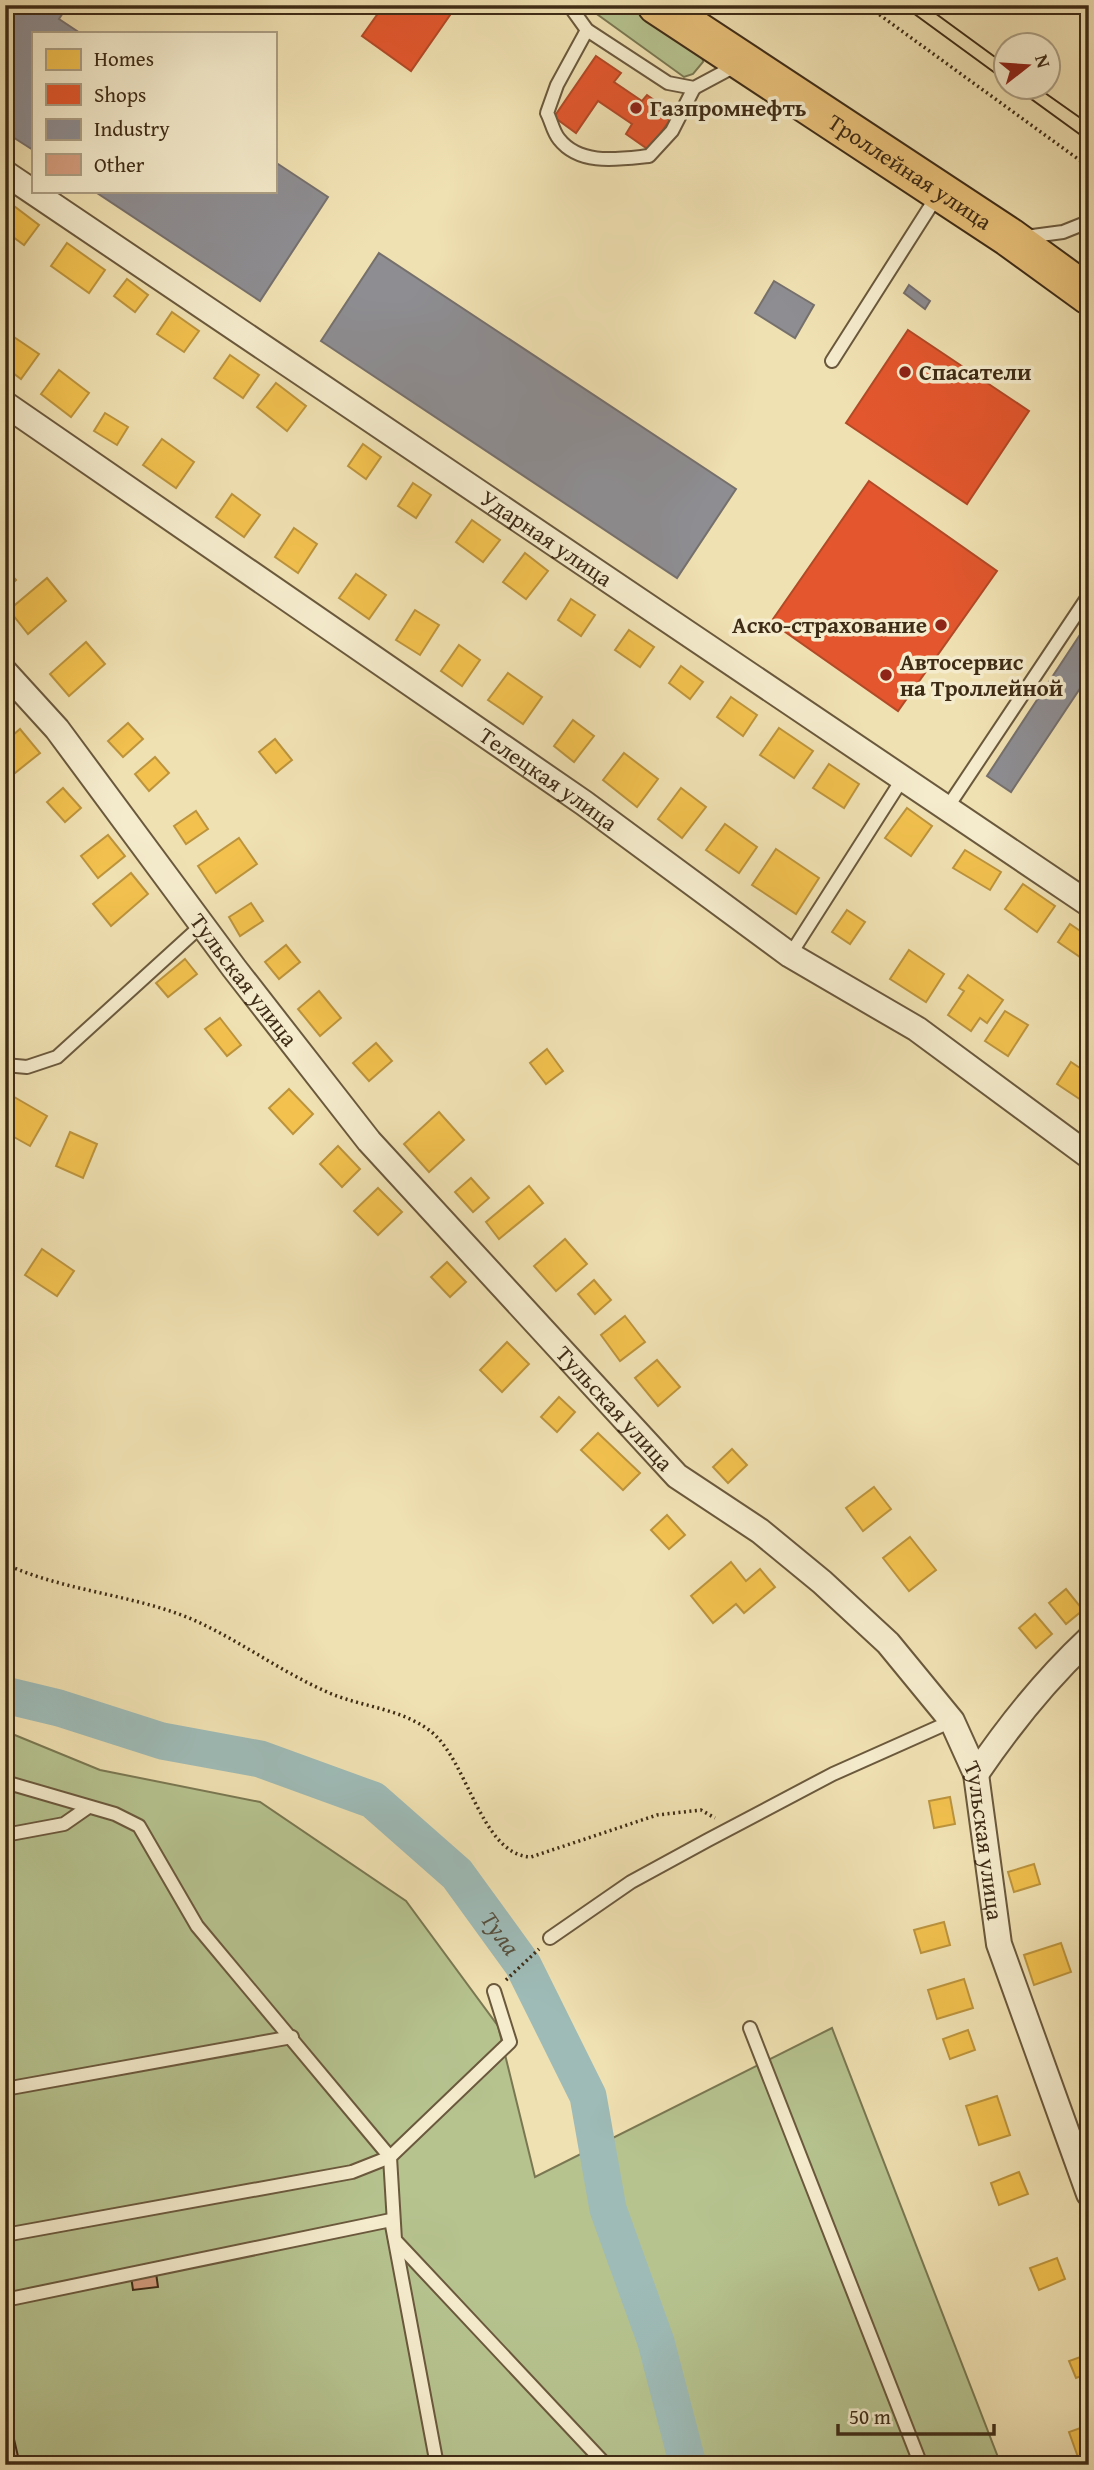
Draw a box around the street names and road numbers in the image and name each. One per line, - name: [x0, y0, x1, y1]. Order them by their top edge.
- street label: Троллейная улица: [822, 105, 999, 237]
- street label: Ударная улица: [474, 481, 619, 594]
- street label: Телецкая улица: [473, 719, 625, 838]
- street label: Тульская улица: [183, 906, 306, 1053]
- street label: Тульская улица: [549, 1338, 681, 1478]
- street label: Тульская улица: [956, 1755, 1013, 1922]

